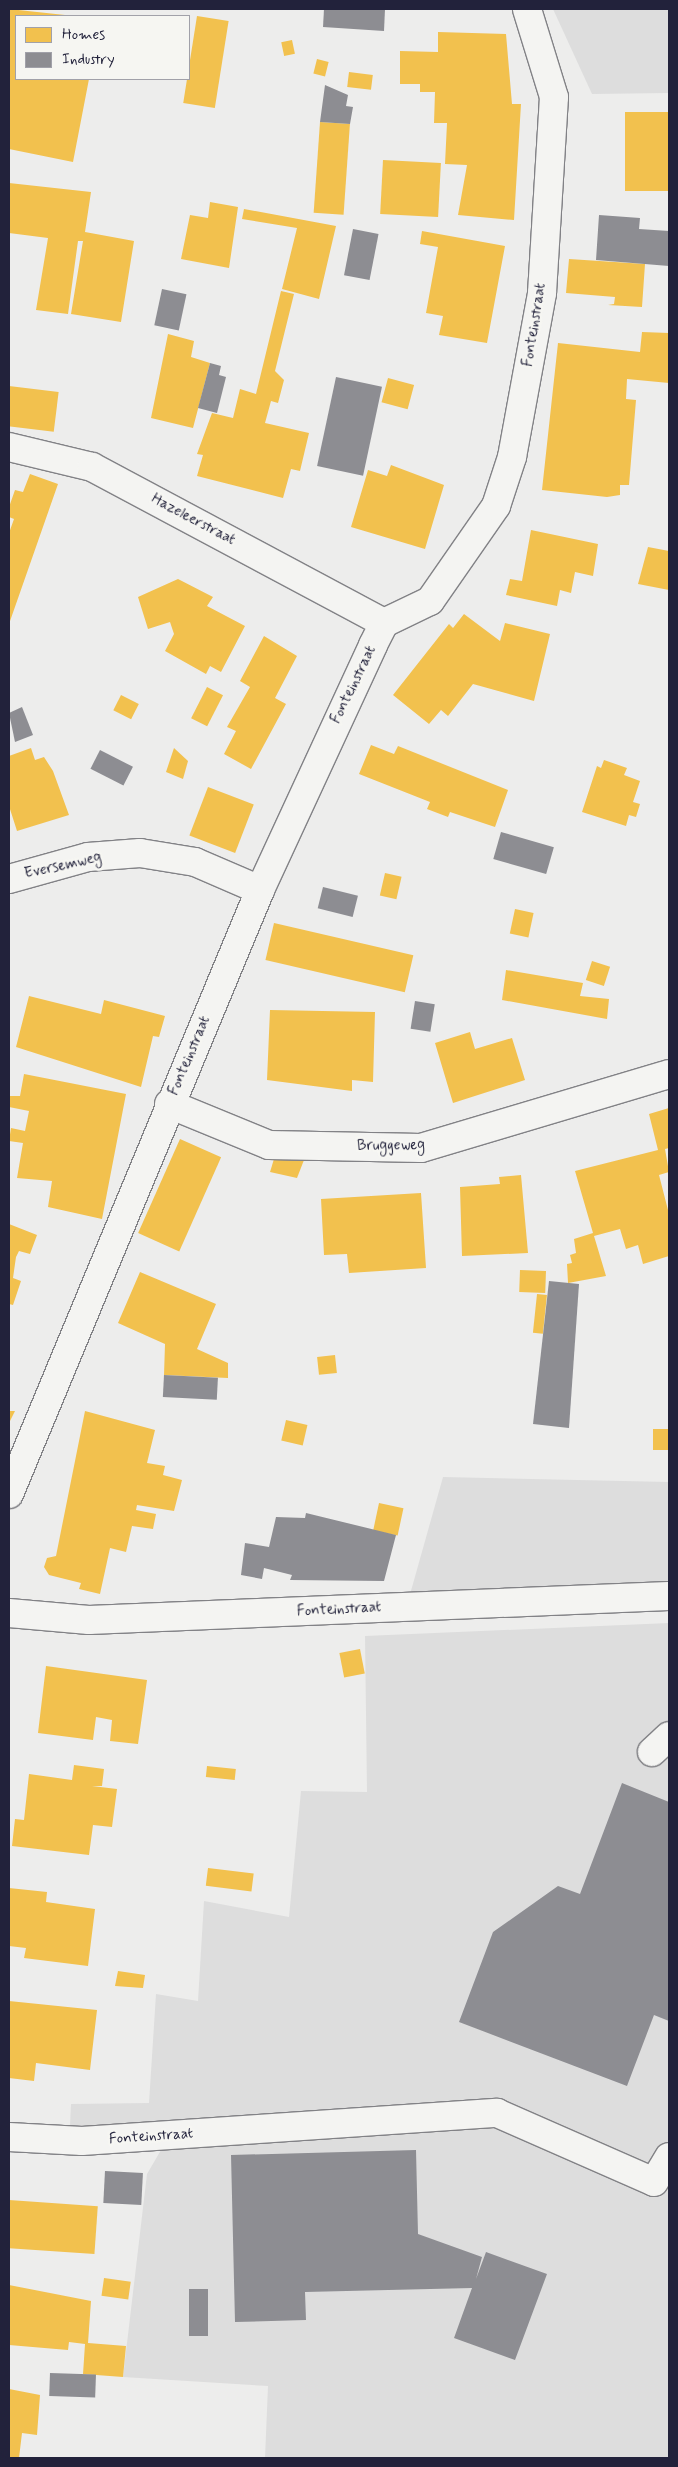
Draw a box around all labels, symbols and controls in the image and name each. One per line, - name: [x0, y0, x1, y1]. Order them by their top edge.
- legend: [15, 15, 190, 80]
- text: Homes: [62, 25, 105, 45]
- text: Industry: [62, 50, 115, 70]
- street label: Fonteinstraat: [520, 282, 550, 368]
- street label: Hazeleerstraat: [148, 490, 238, 550]
- street label: Fonteinstraat: [327, 643, 381, 727]
- street label: Eversemweg: [23, 848, 103, 884]
- street label: Fonteinstraat: [165, 1014, 215, 1098]
- street label: Bruggeweg: [357, 1136, 425, 1156]
- street label: Fonteinstraat: [296, 1599, 382, 1621]
- street label: Fonteinstraat: [108, 2125, 194, 2149]

